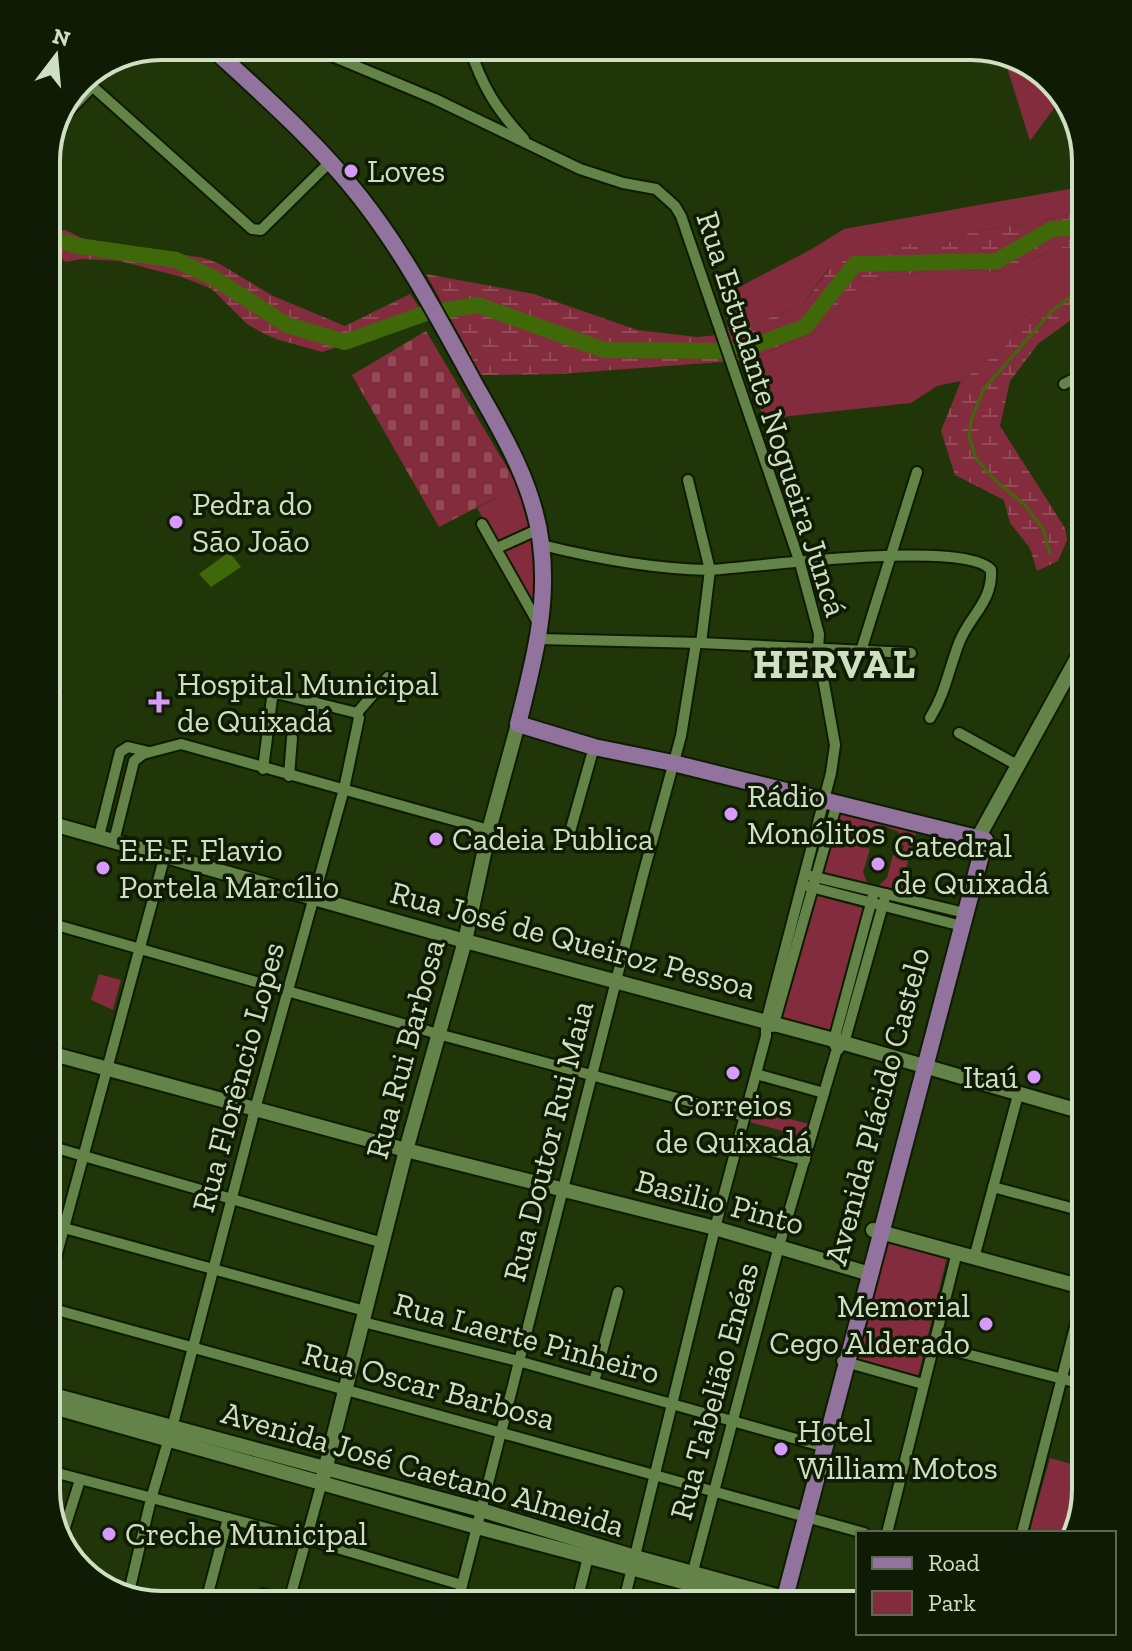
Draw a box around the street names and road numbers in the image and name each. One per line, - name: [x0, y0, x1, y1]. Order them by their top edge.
- street label: Rua Estudante Nogueira Juncá: [689, 207, 855, 621]
- street label: Rua José de Queiroz Pessoa: [386, 873, 760, 1007]
- street label: Rua Rui Barbosa: [357, 935, 453, 1163]
- street label: Rua Florêncio Lopes: [184, 938, 292, 1216]
- street label: Avenida Plácido Castelo: [816, 943, 938, 1269]
- street label: Rua Doutor Rui Maia: [495, 997, 601, 1285]
- street label: Basilio Pinto: [632, 1161, 808, 1243]
- street label: Rua Tabelião Enéas: [661, 1258, 767, 1524]
- street label: Rua Laerte Pinheiro: [390, 1284, 664, 1392]
- street label: Rua Oscar Barbosa: [299, 1334, 559, 1438]
- street label: Avenida José Caetano Almeida: [217, 1393, 629, 1545]

